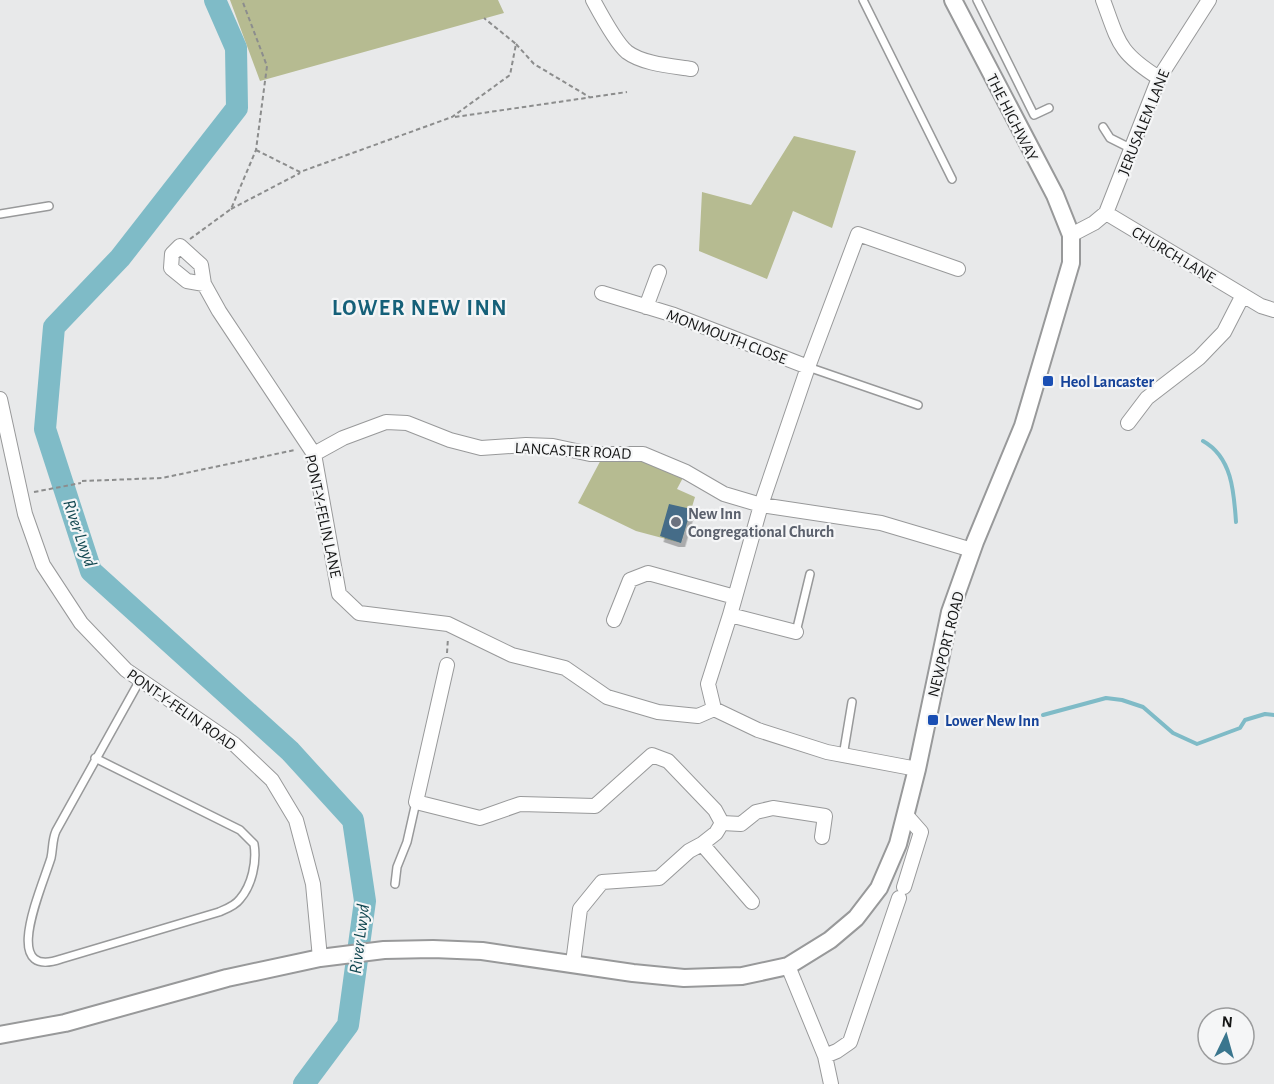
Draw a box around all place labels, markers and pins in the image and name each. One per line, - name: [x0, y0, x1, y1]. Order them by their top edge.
- marker: Heol Lancaster: [1041, 374, 1055, 388]
- place label: Heol Lancaster: [1060, 374, 1155, 390]
- place label: New Inn Congregational Church: [688, 506, 834, 540]
- marker: New Inn Congregational Church: [669, 515, 683, 529]
- marker: Lower New Inn: [926, 713, 940, 727]
- place label: Lower New Inn: [945, 713, 1039, 729]

